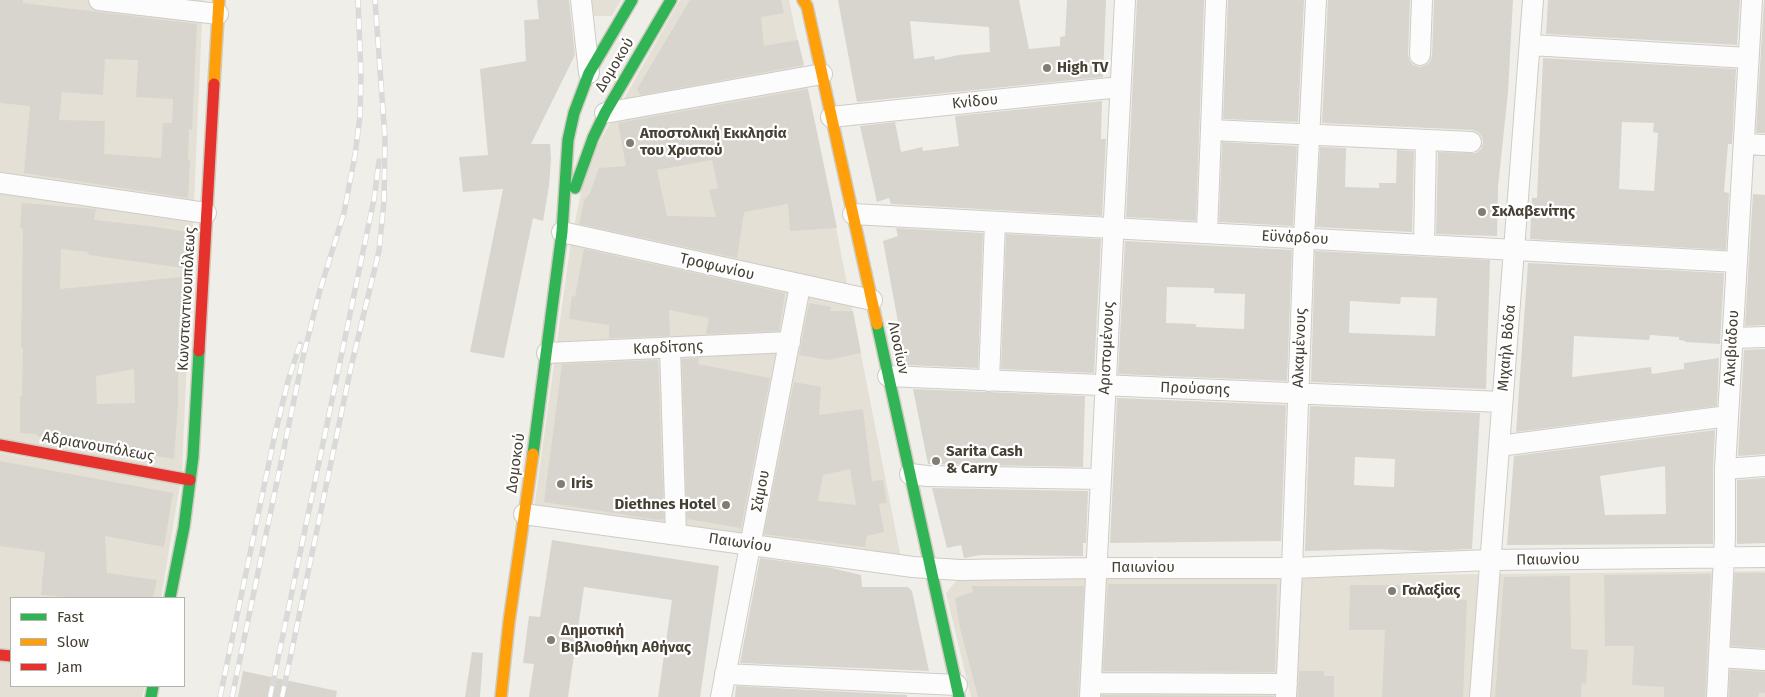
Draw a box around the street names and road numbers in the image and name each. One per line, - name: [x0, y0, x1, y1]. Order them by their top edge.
- street label: Δομοκού: [592, 35, 638, 95]
- street label: Κνίδου: [951, 91, 999, 113]
- street label: Κωνσταντινουπόλεως: [174, 227, 200, 371]
- street label: Εϋνάρδου: [1261, 227, 1329, 249]
- street label: Τροφωνίου: [678, 250, 756, 284]
- street label: Αριστομένους: [1096, 301, 1118, 395]
- street label: Μιχαήλ Βόδα: [1494, 304, 1520, 392]
- street label: Αλκαμένους: [1290, 308, 1310, 388]
- street label: Αλκιβιάδου: [1721, 310, 1743, 386]
- street label: Λιοσίων: [884, 320, 912, 376]
- street label: Καρδίτσης: [633, 337, 703, 359]
- street label: Προύσσης: [1160, 379, 1230, 399]
- street label: Αδριανουπόλεως: [41, 428, 155, 466]
- street label: Δομοκού: [503, 432, 529, 494]
- street label: Σάμου: [748, 469, 774, 513]
- street label: Παιωνίου: [707, 530, 773, 556]
- street label: Παιωνίου: [1516, 550, 1580, 570]
- street label: Παιωνίου: [1111, 559, 1175, 577]

